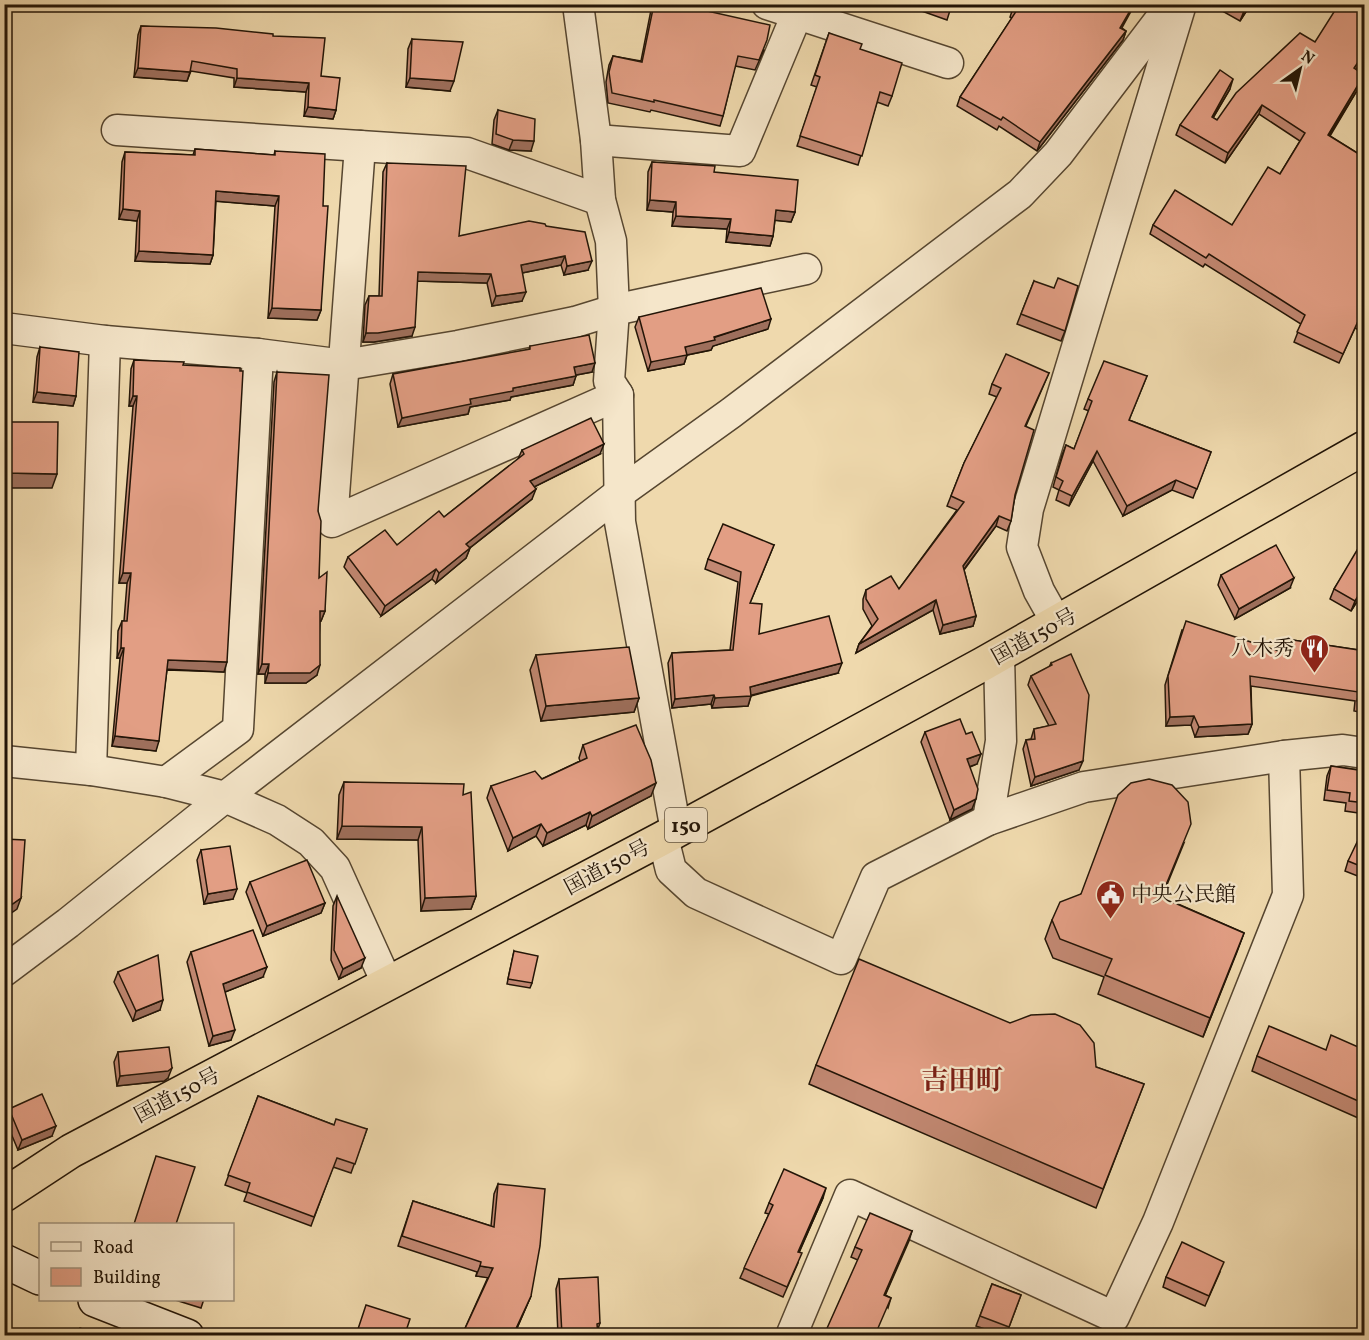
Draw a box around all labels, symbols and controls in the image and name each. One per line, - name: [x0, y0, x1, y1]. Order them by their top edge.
- north arrow: [1270, 39, 1330, 99]
- text: N: [1296, 46, 1319, 71]
- street label: 国道150号: [987, 602, 1083, 673]
- restaurant icon: 八木秀: [1299, 632, 1331, 674]
- place label: 八木秀: [1231, 635, 1294, 664]
- road number: 150: [665, 808, 707, 842]
- street label: 国道150号: [560, 834, 656, 903]
- public building icon: 中央公民館: [1094, 878, 1126, 920]
- place label: 中央公民館: [1131, 881, 1236, 910]
- street label: 国道150号: [130, 1062, 226, 1131]
- district label: 吉田町: [922, 1063, 1003, 1101]
- legend: [39, 1223, 234, 1301]
- text: Road: [93, 1236, 134, 1261]
- text: Building: [93, 1266, 161, 1291]

